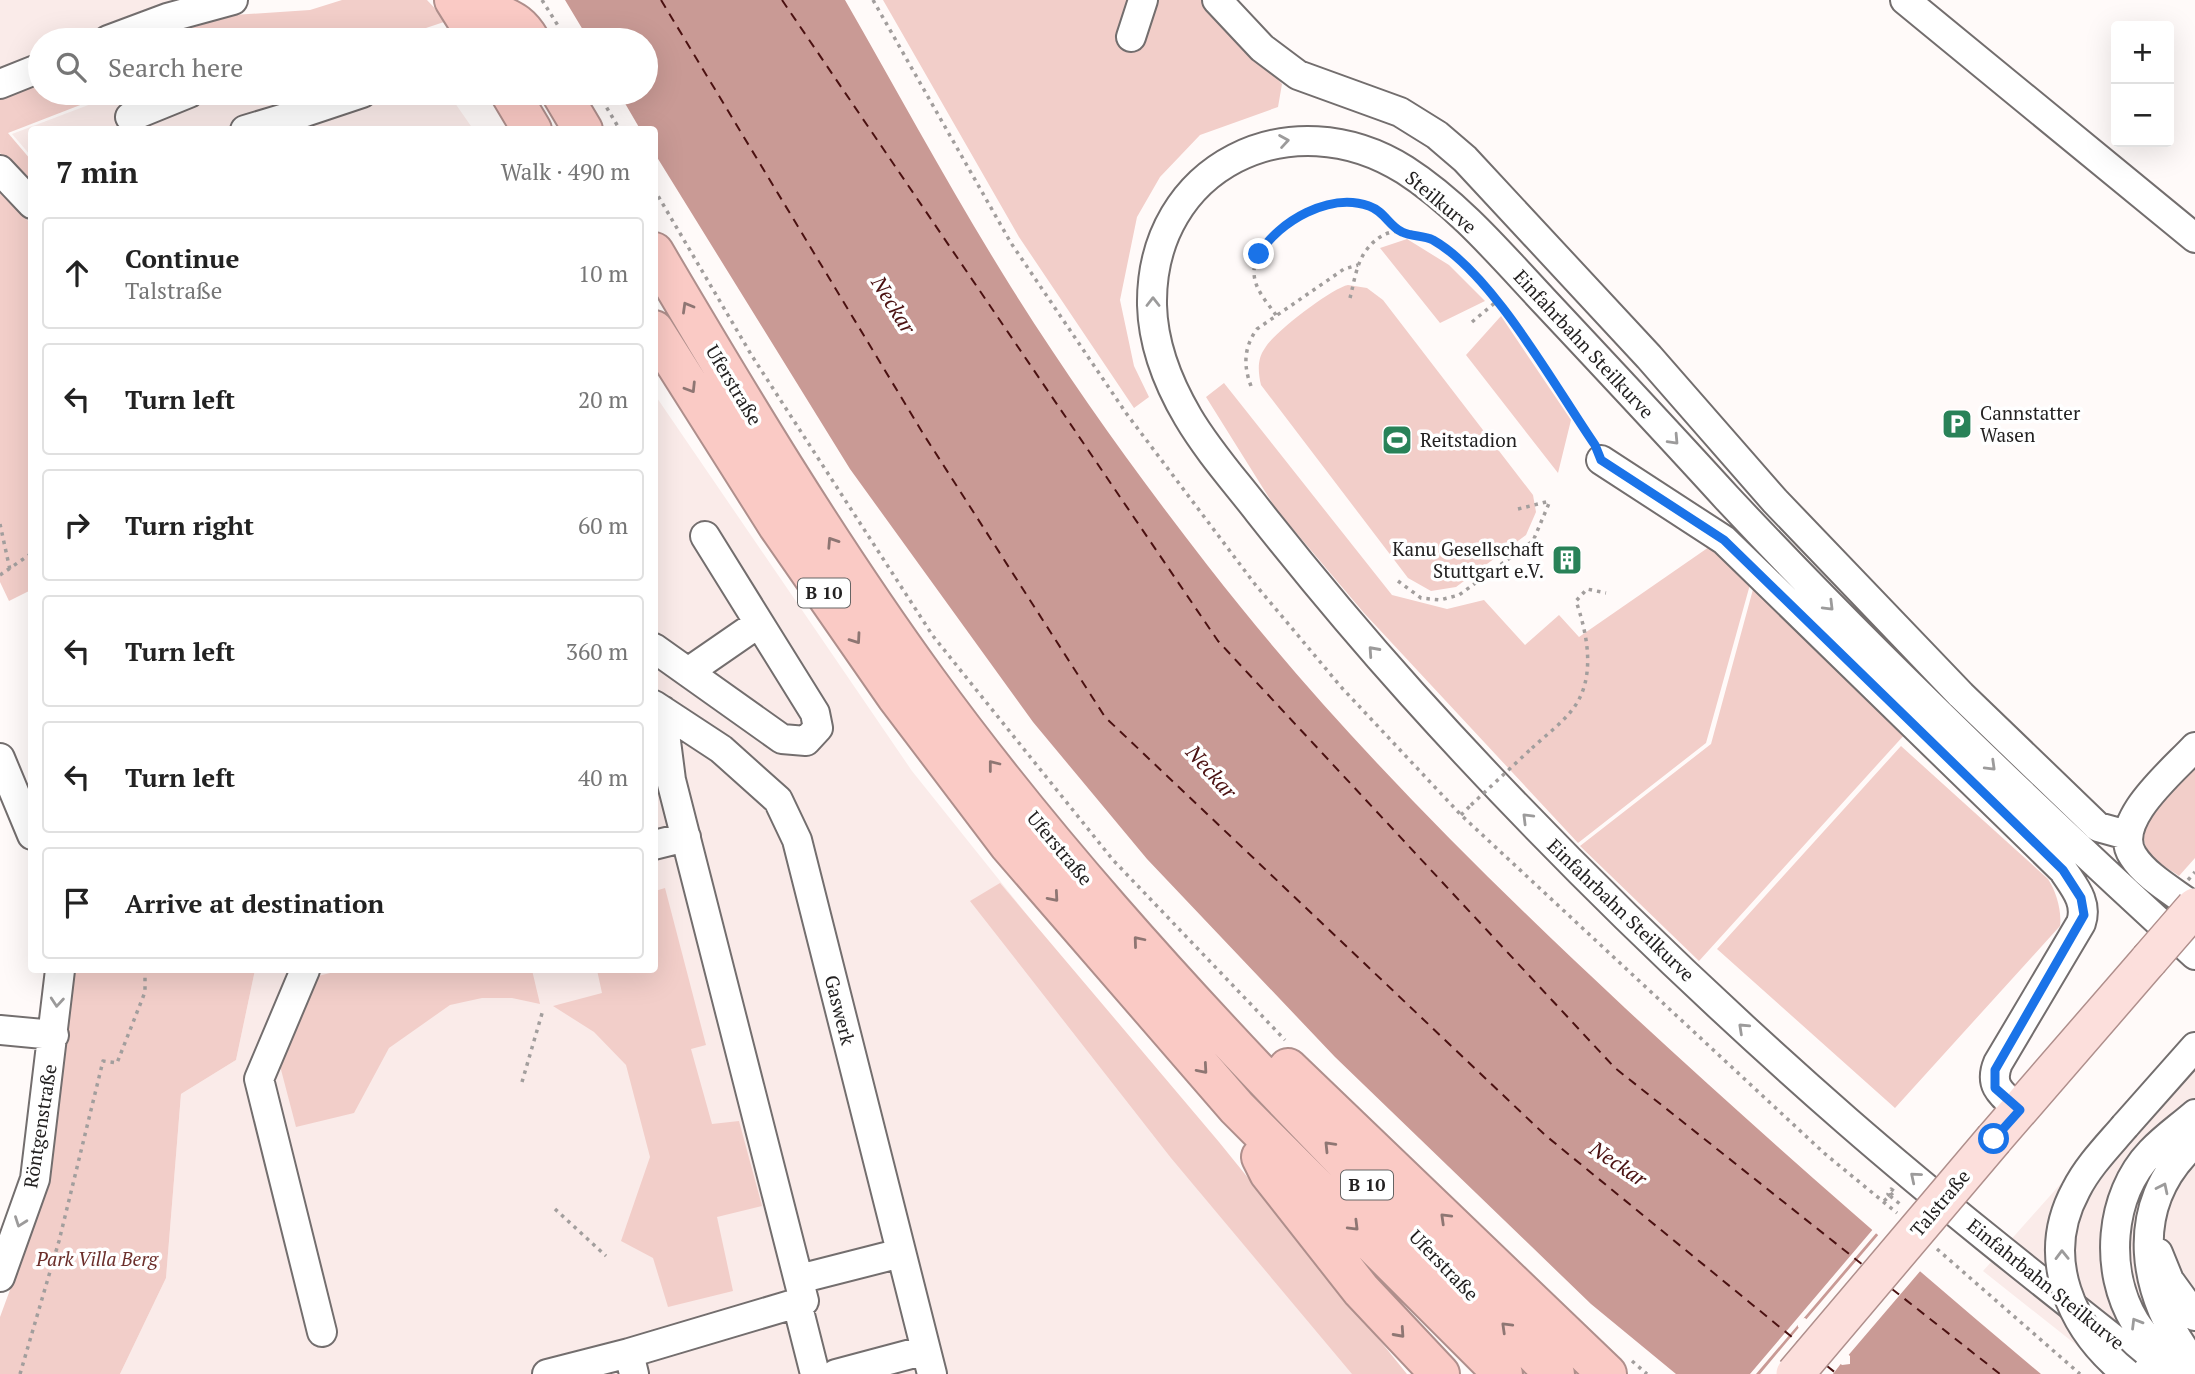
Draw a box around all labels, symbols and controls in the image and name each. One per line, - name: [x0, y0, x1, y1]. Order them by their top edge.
- map controls: [2111, 21, 2174, 147]
- button: +: [2111, 21, 2174, 84]
- search box: [28, 28, 658, 105]
- icon: search: [52, 48, 90, 86]
- text: Search here: [108, 50, 243, 84]
- button: −: [2111, 84, 2174, 147]
- one-way arrow: [1278, 134, 1290, 149]
- text: 7 min: [56, 152, 138, 192]
- text: Walk · 490 m: [501, 156, 630, 187]
- street label: Steilkurve: [1401, 165, 1482, 239]
- route end: [1243, 238, 1274, 269]
- text: Continue: [125, 241, 239, 275]
- icon: ahead: [58, 254, 96, 292]
- text: 10 m: [578, 258, 628, 289]
- street label: Einfahrbahn Steilkurve: [1509, 264, 1660, 424]
- water label: Neckar: [865, 270, 923, 339]
- text: Talstraße: [125, 275, 222, 306]
- one-way arrow: [1145, 297, 1161, 307]
- one-way arrow: [682, 302, 695, 315]
- street label: Uferstraße: [701, 340, 768, 430]
- icon: left: [58, 380, 96, 418]
- one-way arrow: [682, 380, 695, 393]
- text: Turn left: [125, 382, 235, 416]
- text: 20 m: [578, 384, 628, 415]
- place label: Cannstatter Wasen: [1980, 400, 2081, 447]
- parking icon: Cannstatter Wasen: [1940, 407, 1974, 441]
- sports icon: Reitstadion: [1380, 423, 1414, 457]
- place label: Reitstadion: [1420, 427, 1517, 452]
- one-way arrow: [1665, 432, 1678, 445]
- icon: right: [58, 506, 96, 544]
- text: Turn right: [125, 508, 254, 542]
- text: 60 m: [578, 510, 628, 541]
- place label: Kanu Gesellschaft Stuttgart e.V.: [1392, 536, 1544, 583]
- one-way arrow: [828, 537, 840, 550]
- building icon: Kanu Gesellschaft Stuttgart e.V.: [1550, 543, 1584, 577]
- road number: B 10: [798, 578, 850, 608]
- one-way arrow: [1821, 598, 1834, 611]
- one-way arrow: [848, 631, 860, 644]
- icon: left: [58, 632, 96, 670]
- text: Turn left: [125, 634, 235, 668]
- text: 360 m: [566, 636, 628, 667]
- one-way arrow: [1369, 646, 1381, 659]
- water label: Neckar: [1180, 738, 1244, 805]
- icon: left: [58, 758, 96, 796]
- one-way arrow: [1983, 758, 1996, 771]
- text: Turn left: [125, 760, 235, 794]
- one-way arrow: [989, 761, 1002, 773]
- text: 40 m: [578, 762, 628, 793]
- street label: Uferstraße: [1022, 805, 1099, 890]
- one-way arrow: [1522, 814, 1535, 827]
- street label: Einfahrbahn Steilkurve: [1543, 833, 1700, 986]
- icon: arrive: [58, 884, 96, 922]
- text: Arrive at destination: [125, 886, 384, 920]
- one-way arrow: [1046, 889, 1058, 902]
- one-way arrow: [1134, 936, 1146, 949]
- street label: Gaswerk: [820, 972, 861, 1048]
- one-way arrow: [50, 997, 65, 1008]
- one-way arrow: [1738, 1023, 1751, 1036]
- one-way arrow: [1195, 1061, 1207, 1074]
- street label: Röntgenstraße: [17, 1062, 62, 1190]
- route start: [1978, 1123, 2009, 1154]
- water label: Neckar: [1584, 1133, 1653, 1193]
- one-way arrow: [1325, 1141, 1338, 1154]
- street label: Talstraße: [1904, 1164, 1975, 1241]
- road number: B 10: [1341, 1170, 1393, 1200]
- one-way arrow: [1910, 1173, 1923, 1185]
- one-way arrow: [2155, 1183, 2169, 1195]
- street label: Einfahrbahn Steilkurve: [1963, 1213, 2130, 1355]
- one-way arrow: [1441, 1214, 1454, 1227]
- one-way arrow: [14, 1215, 28, 1227]
- one-way arrow: [1346, 1218, 1359, 1231]
- street label: Uferstraße: [1404, 1224, 1484, 1306]
- park label: Park Villa Berg: [35, 1246, 160, 1271]
- one-way arrow: [2054, 1249, 2070, 1259]
- one-way arrow: [2132, 1317, 2145, 1330]
- one-way arrow: [1501, 1322, 1514, 1335]
- one-way arrow: [1392, 1325, 1404, 1338]

